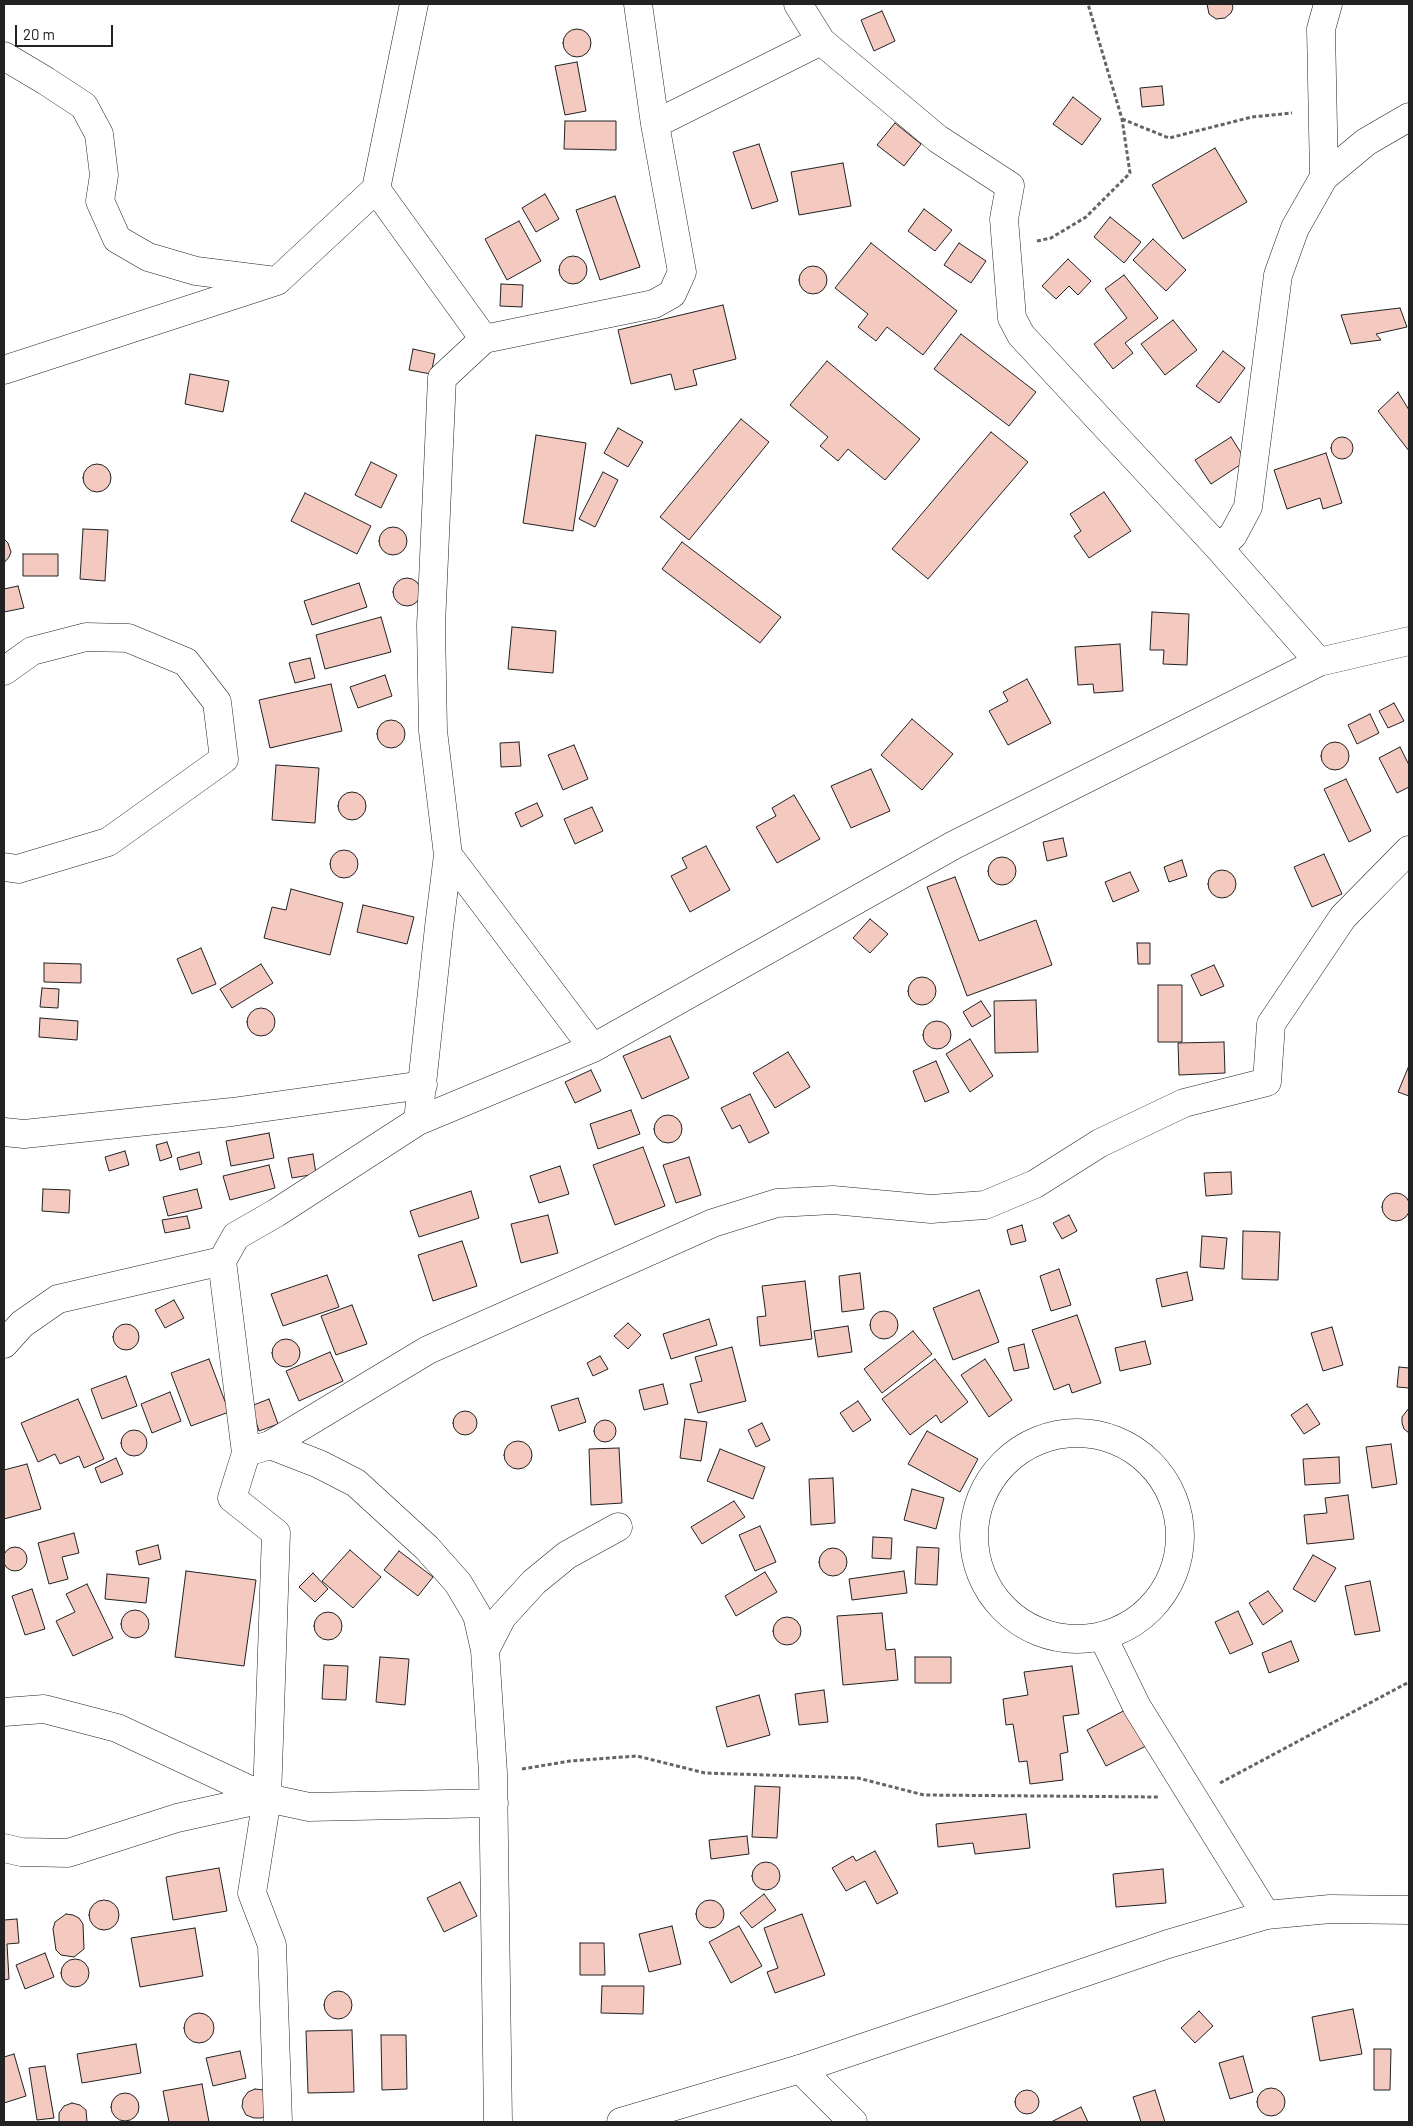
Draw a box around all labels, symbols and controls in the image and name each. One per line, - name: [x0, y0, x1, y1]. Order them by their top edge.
- scale bar: [18, 15, 115, 47]
- text: 20 m: [23, 25, 55, 43]

